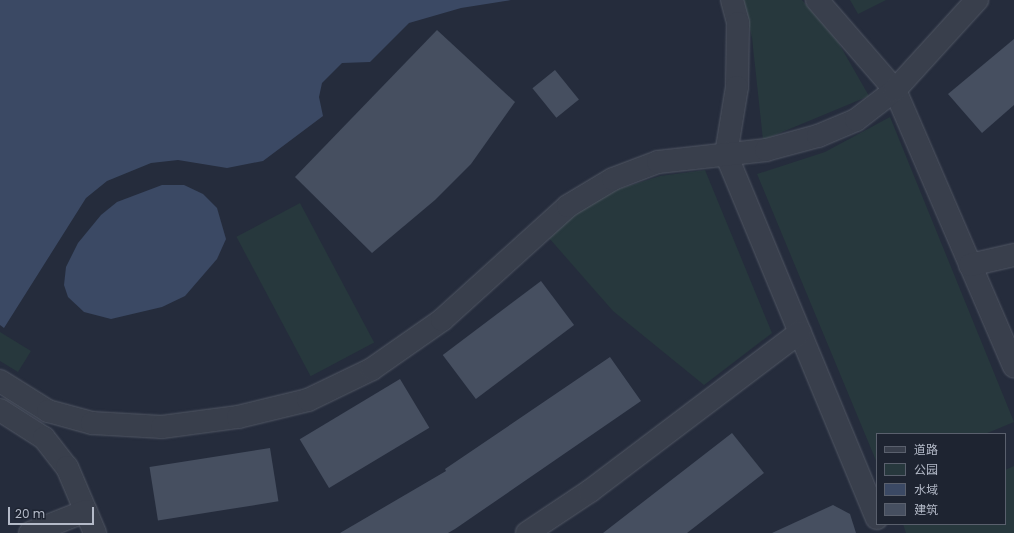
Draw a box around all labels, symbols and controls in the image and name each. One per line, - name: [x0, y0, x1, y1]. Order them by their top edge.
- legend: [876, 433, 1006, 525]
- text: 道路: [914, 441, 938, 458]
- text: 公园: [914, 461, 938, 478]
- text: 水域: [914, 481, 938, 498]
- scale bar: [10, 499, 96, 525]
- text: 建筑: [914, 501, 938, 518]
- text: 20 m: [15, 505, 45, 522]

